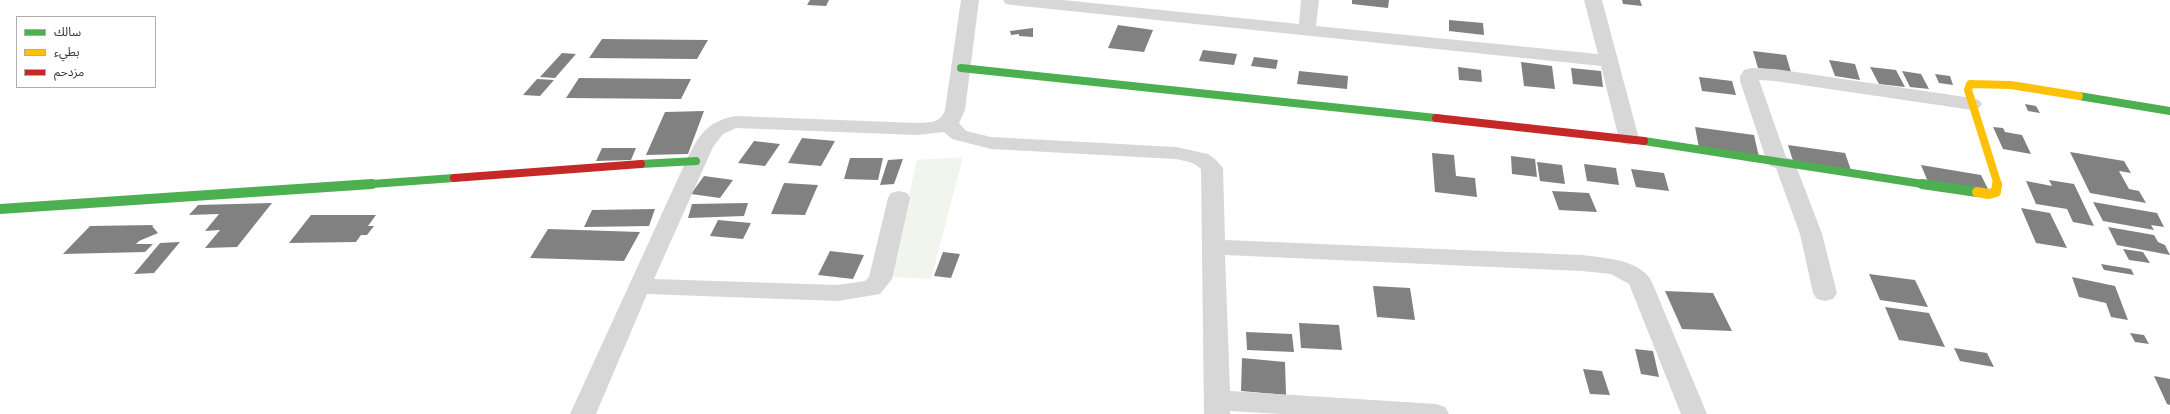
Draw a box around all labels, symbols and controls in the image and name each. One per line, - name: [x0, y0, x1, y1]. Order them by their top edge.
- legend: [16, 16, 156, 88]
- text: سالك: [54, 24, 81, 39]
- text: بطيء: [54, 44, 80, 59]
- text: مزدحم: [54, 64, 84, 79]

